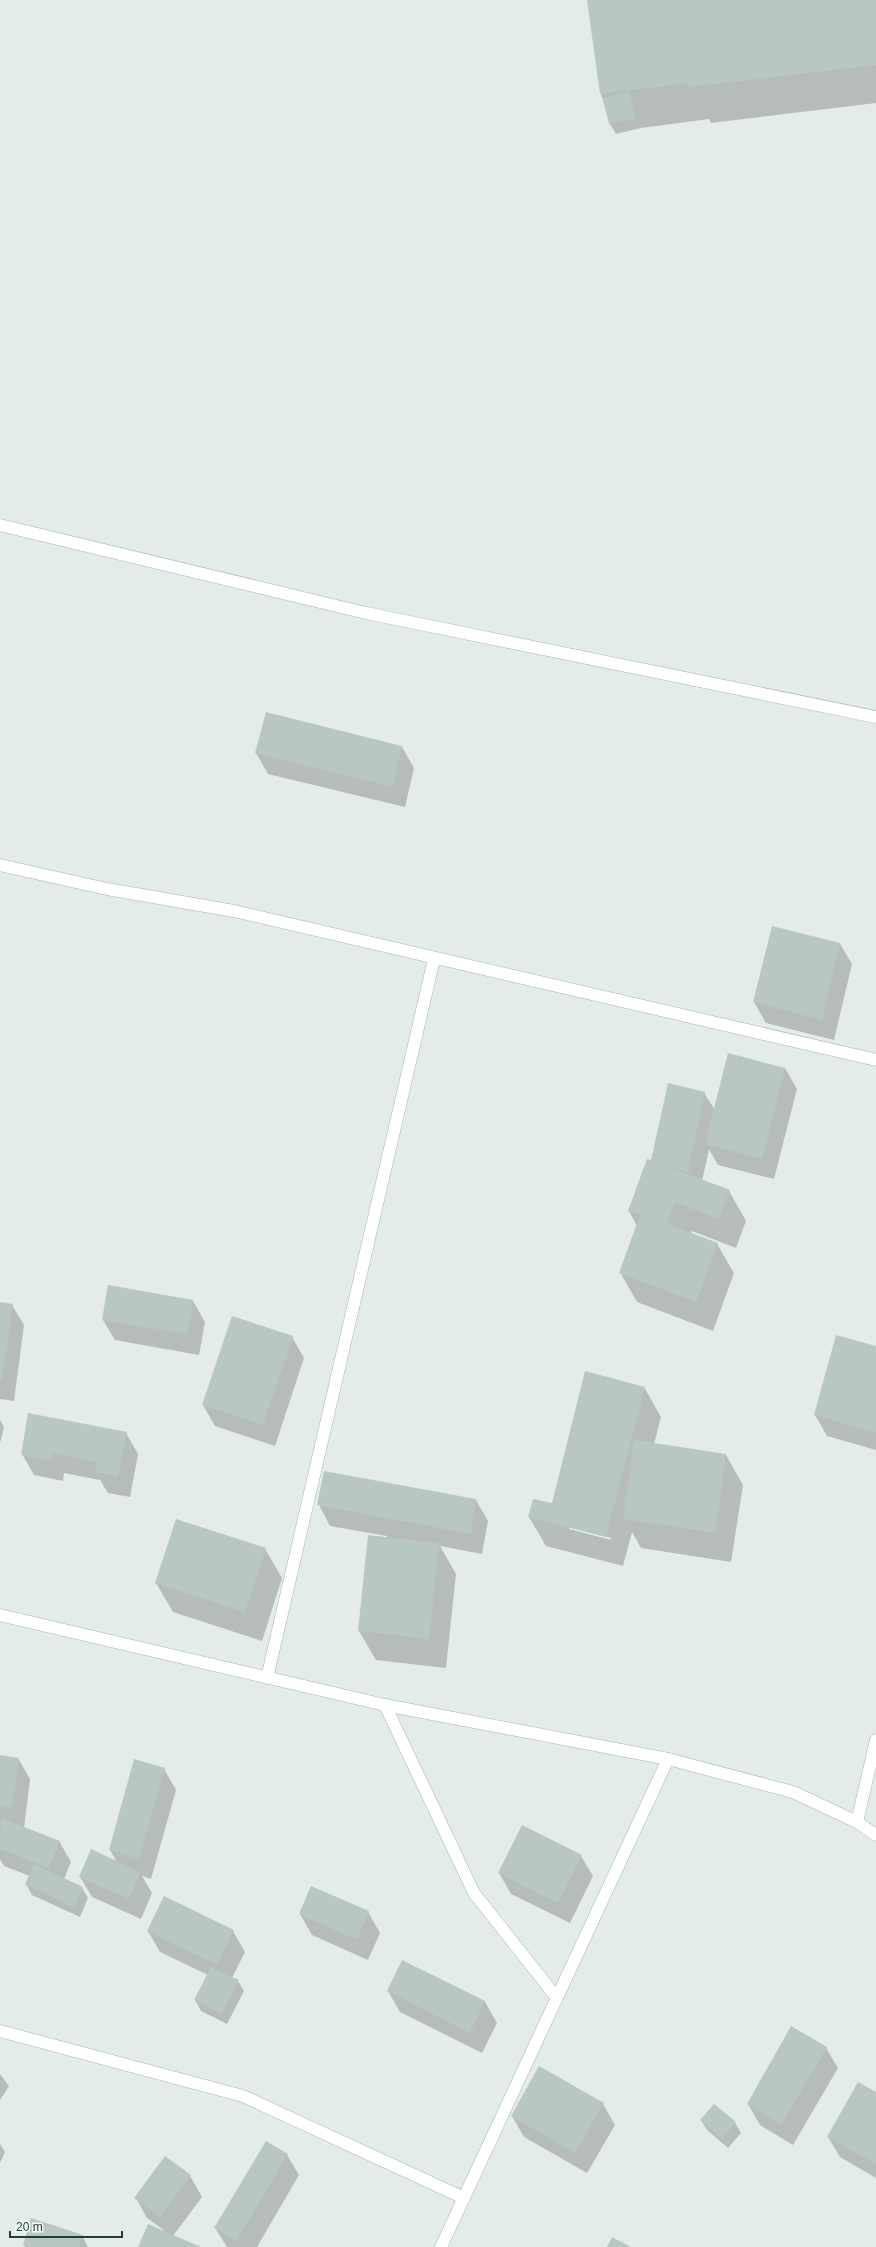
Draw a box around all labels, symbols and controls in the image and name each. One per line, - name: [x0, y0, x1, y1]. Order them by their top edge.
- scale bar: [10, 2213, 122, 2239]
- text: 20 m: [16, 2220, 43, 2234]

